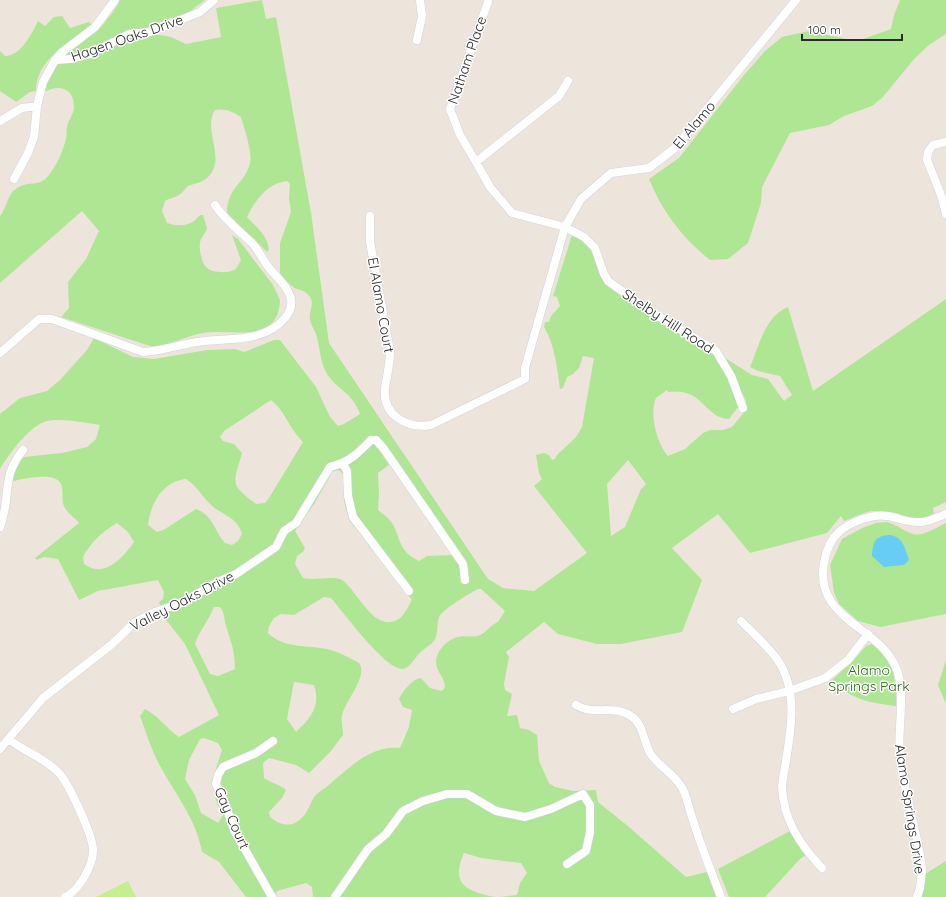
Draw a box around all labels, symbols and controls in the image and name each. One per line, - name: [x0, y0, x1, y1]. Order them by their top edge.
- street label: Hagen Oaks Drive: [68, 10, 186, 66]
- street label: Natham Place: [444, 14, 490, 106]
- scale bar: [802, 16, 902, 42]
- text: 100 m: [808, 22, 841, 37]
- street label: El Alamo: [669, 97, 719, 153]
- street label: El Alamo Court: [364, 256, 398, 354]
- street label: Shelby Hill Road: [619, 285, 717, 357]
- street label: Valley Oaks Drive: [127, 567, 237, 635]
- park label: Alamo Springs Park: [828, 661, 910, 695]
- street label: Alamo Springs Drive: [891, 743, 929, 875]
- street label: Gay Court: [210, 784, 254, 852]

